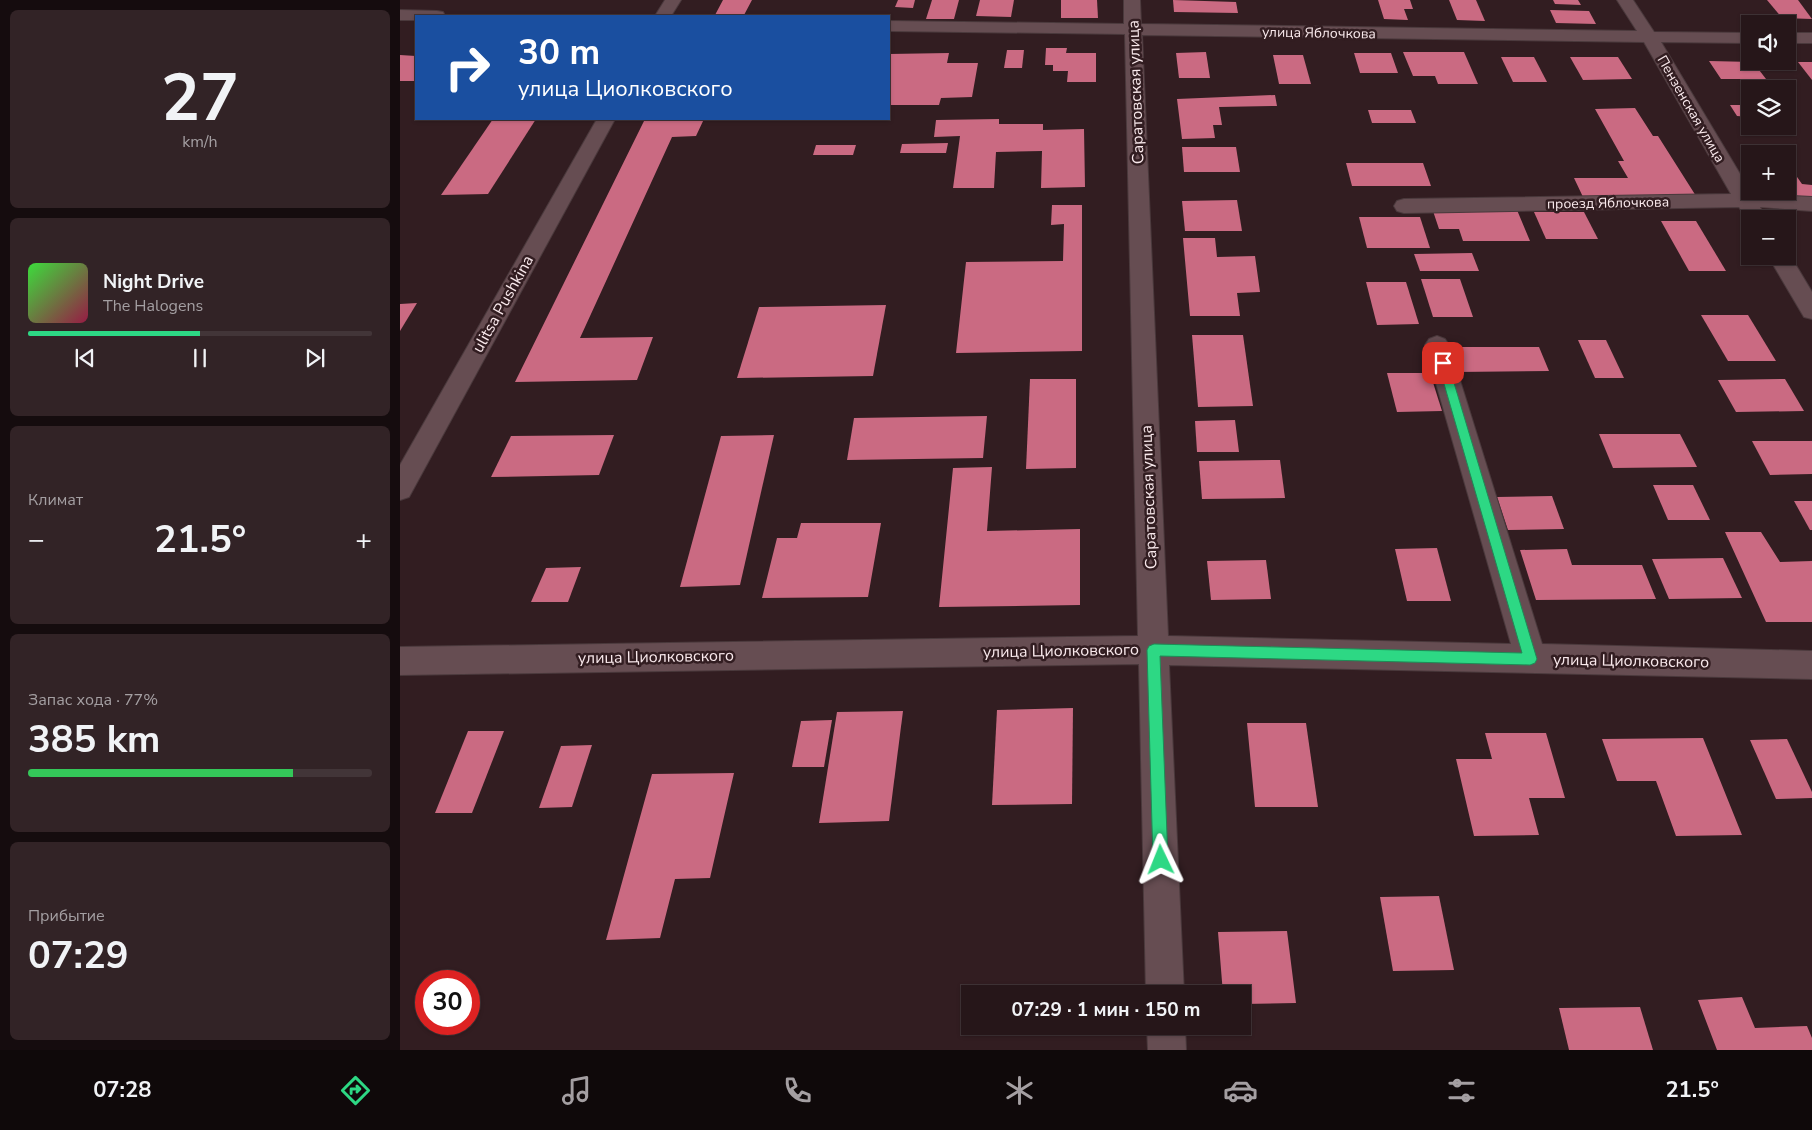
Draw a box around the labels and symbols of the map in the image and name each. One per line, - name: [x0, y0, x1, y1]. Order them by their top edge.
- street label: Саратовская улица: [1122, 20, 1150, 164]
- street label: улица Яблочкова: [1262, 23, 1376, 43]
- street label: Пензенская улица: [1653, 52, 1729, 166]
- street label: проезд Яблочкова: [1547, 192, 1669, 214]
- street label: ulitsa Pushkina: [467, 251, 539, 357]
- pin: [1422, 342, 1464, 384]
- street label: Саратовская улица: [1135, 425, 1163, 569]
- street label: улица Циолковского: [983, 639, 1139, 663]
- street label: улица Циолковского: [578, 645, 734, 669]
- street label: улица Циолковского: [1553, 649, 1709, 673]
- position arrow: [1134, 833, 1186, 885]
- speed limit sign: 30: [415, 970, 480, 1035]

